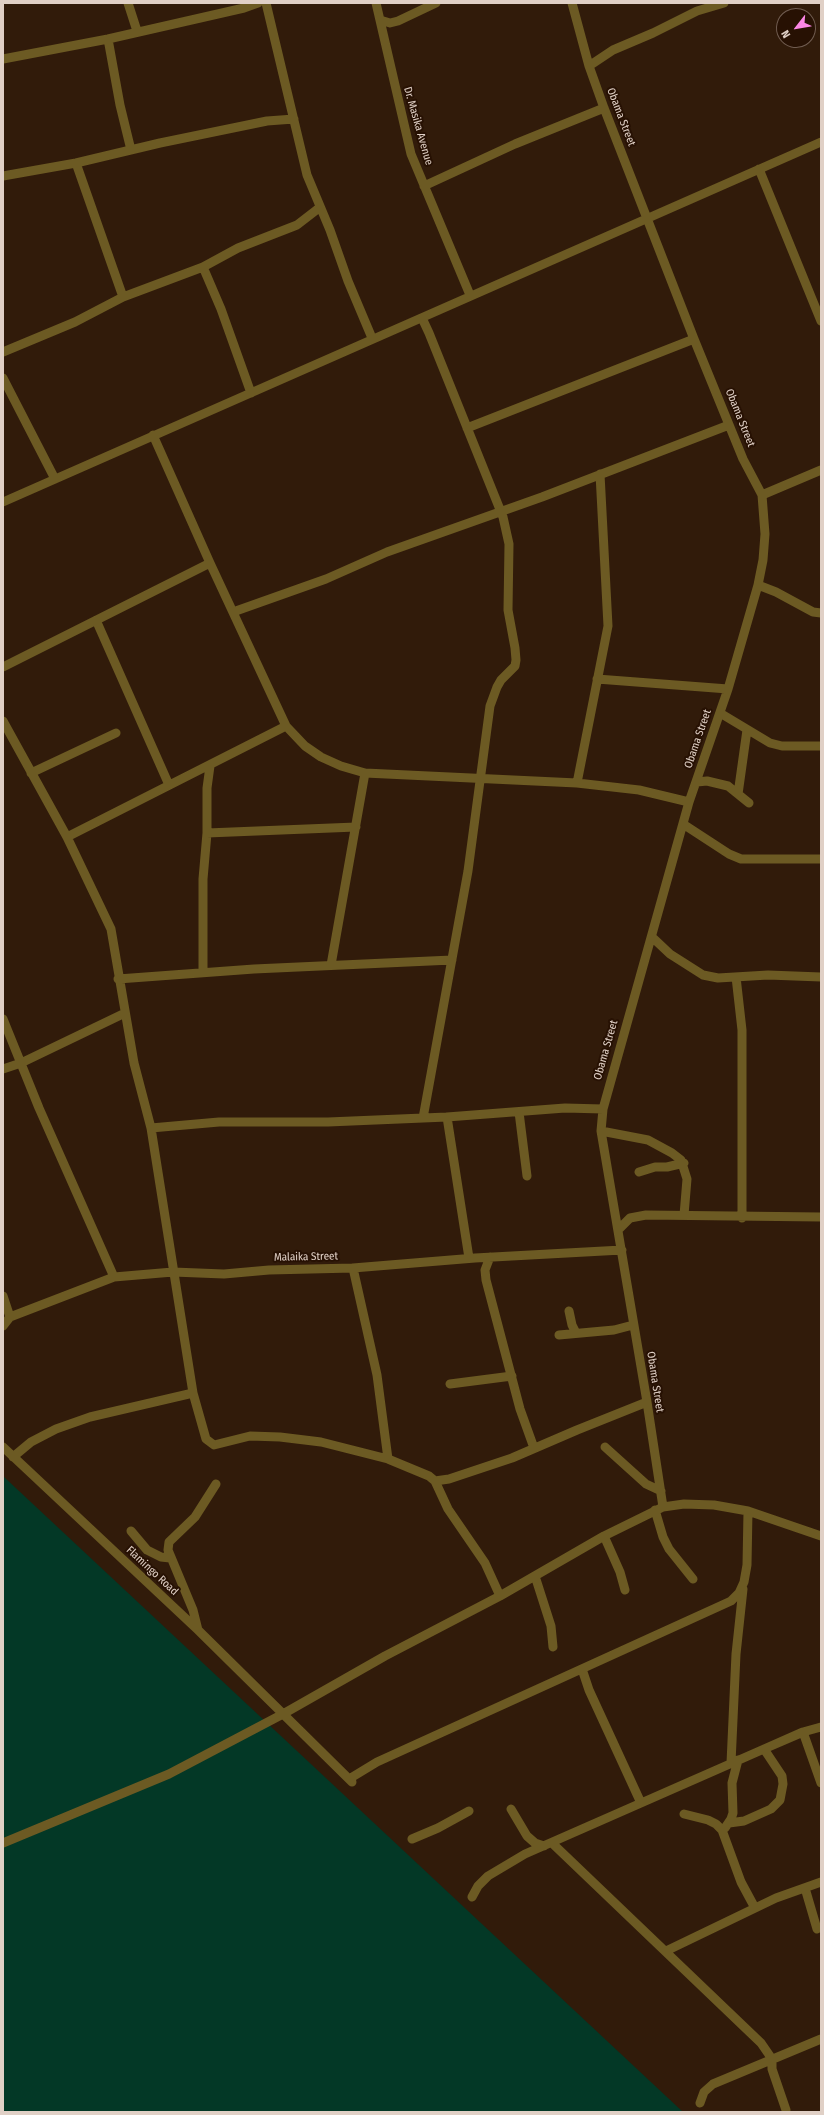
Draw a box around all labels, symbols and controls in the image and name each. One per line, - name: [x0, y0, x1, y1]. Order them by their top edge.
- north arrow: [776, 8, 816, 48]
- text: N: [779, 28, 793, 40]
- street label: Dr. Masika Avenue: [401, 85, 435, 167]
- street label: Obama Street: [604, 86, 638, 148]
- street label: Obama Street: [722, 387, 758, 449]
- street label: Obama Street: [682, 708, 714, 770]
- street label: Obama Street: [591, 1019, 621, 1081]
- street label: Malaika Street: [274, 1250, 338, 1264]
- street label: Obama Street: [644, 1351, 666, 1413]
- street label: Flamingo Road: [123, 1544, 181, 1598]

